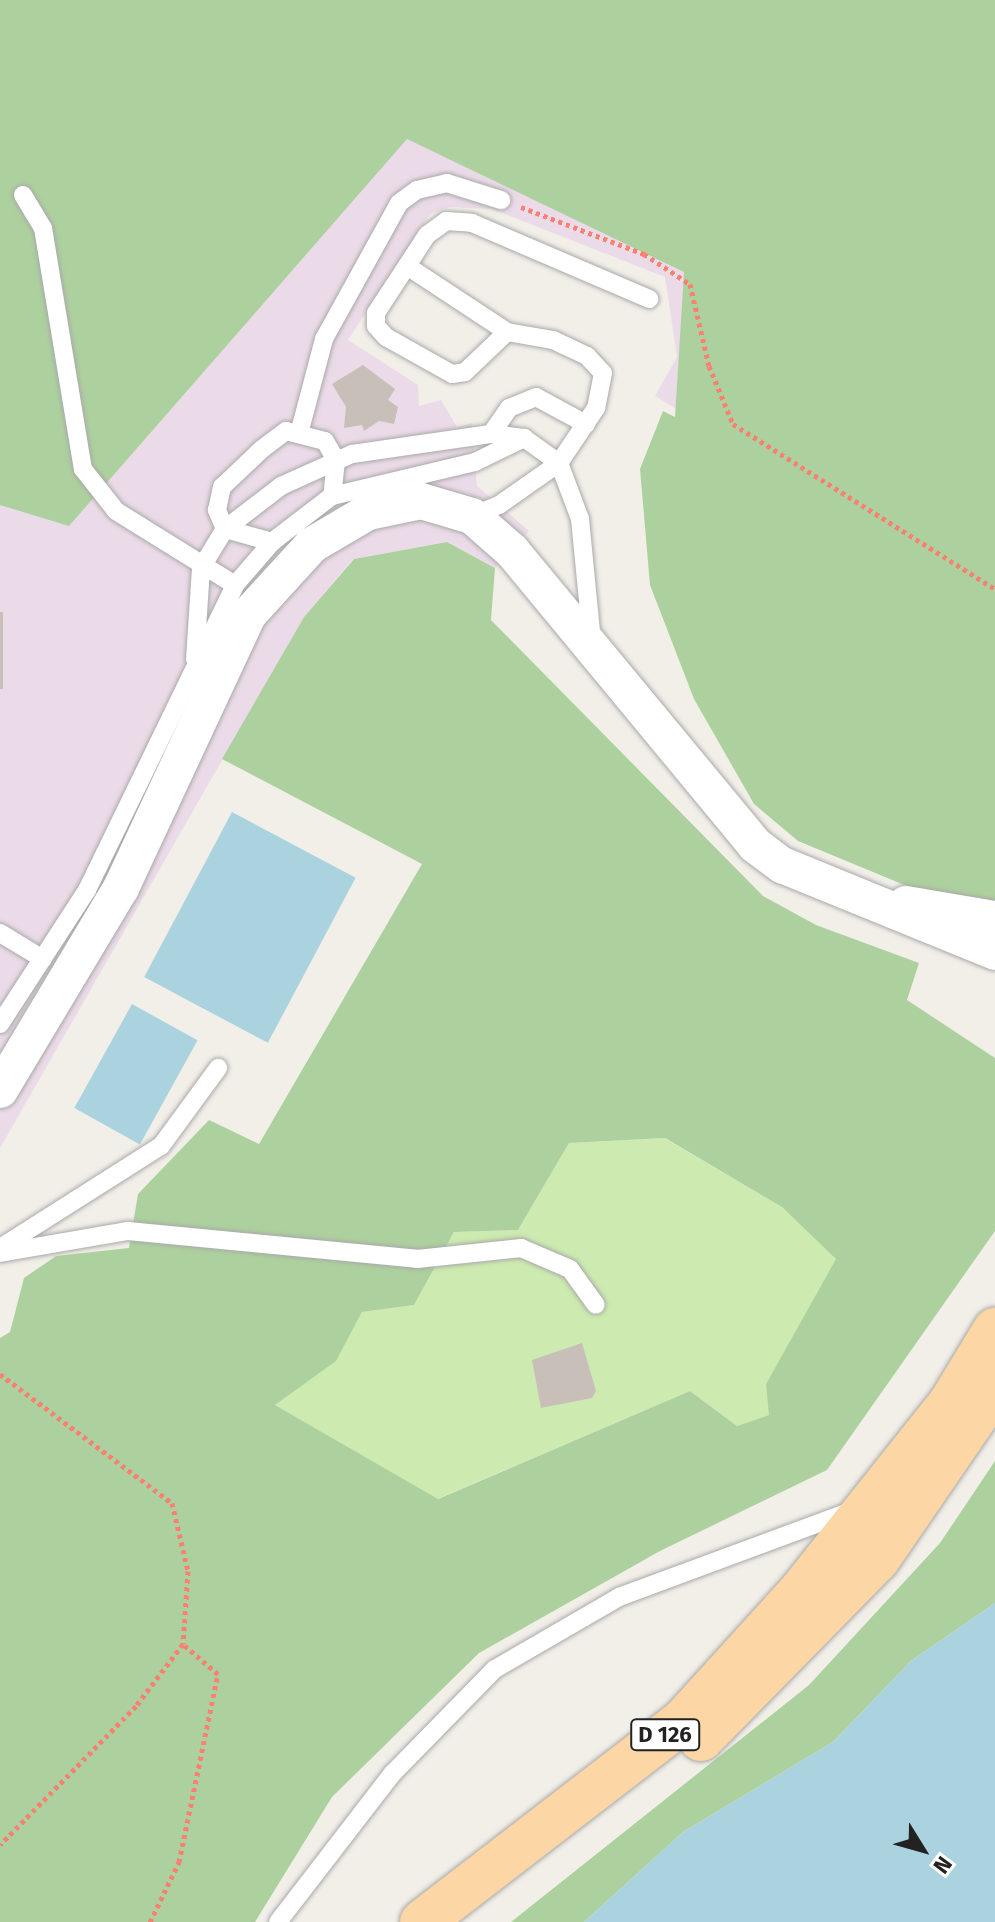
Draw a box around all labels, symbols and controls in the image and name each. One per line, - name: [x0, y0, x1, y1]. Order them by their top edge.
- road number: D 126: [629, 1717, 701, 1753]
- north arrow: [883, 1810, 963, 1890]
- text: N: [927, 1851, 958, 1879]

